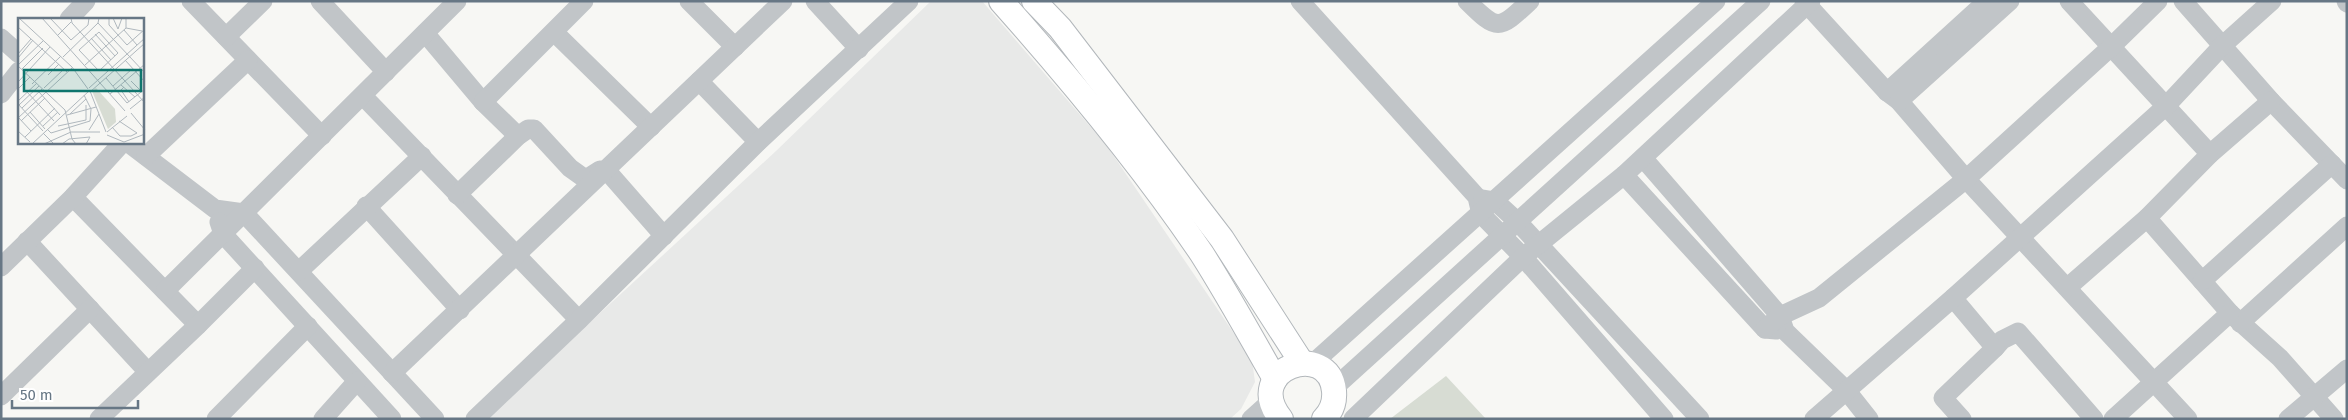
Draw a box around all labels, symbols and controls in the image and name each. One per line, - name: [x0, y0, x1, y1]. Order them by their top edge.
- inset map: [18, 18, 144, 144]
- scale bar: [12, 378, 139, 410]
- text: 50 m: [20, 386, 53, 404]

